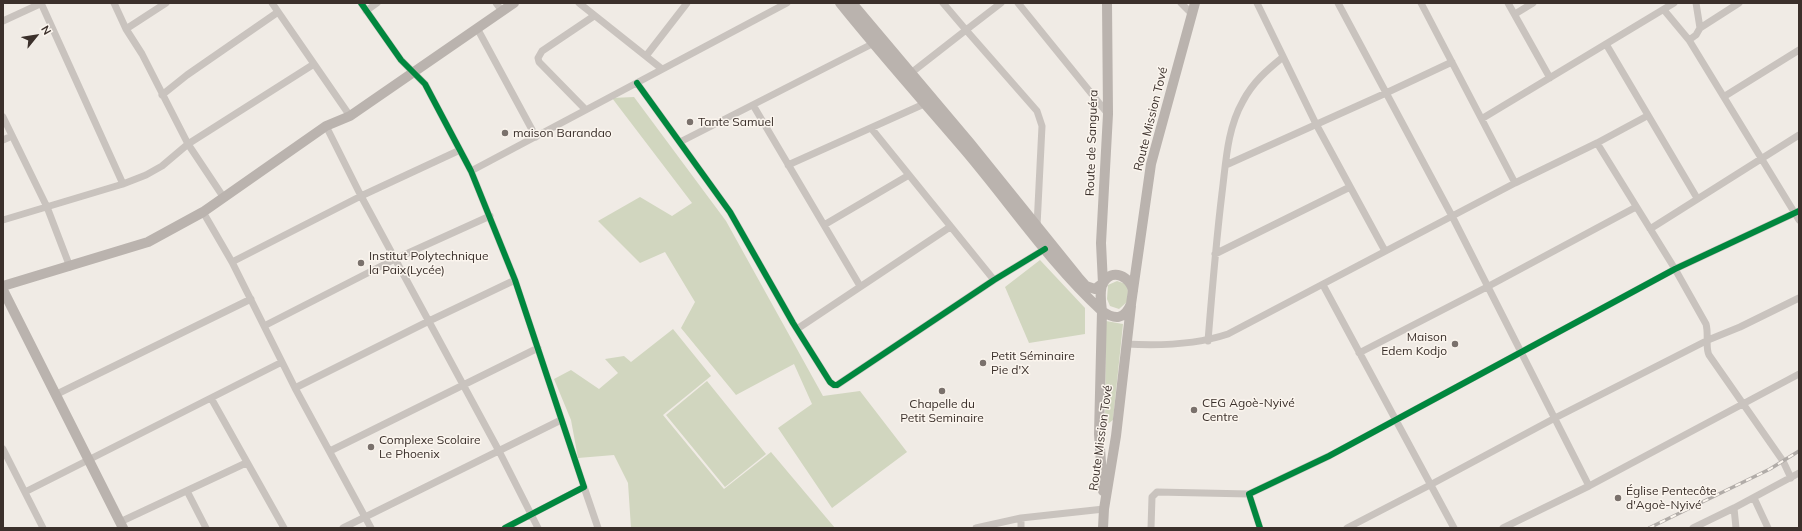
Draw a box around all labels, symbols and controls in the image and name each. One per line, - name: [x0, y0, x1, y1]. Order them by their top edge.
- north arrow: [16, 16, 56, 56]
- text: N: [38, 23, 55, 37]
- street label: Route Mission Tové: [1131, 66, 1171, 172]
- street label: Route de Sanguéra: [1083, 90, 1101, 196]
- place label: Tante Samuel: [698, 115, 774, 129]
- marker: Tante Samuel: [685, 117, 695, 127]
- place label: maison Barandao: [513, 126, 612, 140]
- marker: maison Barandao: [500, 128, 510, 138]
- place label: Institut Polytechnique la Paix(Lycée): [369, 249, 488, 277]
- marker: Institut Polytechnique la Paix(Lycée): [356, 258, 366, 268]
- place label: Maison Edem Kodjo: [1381, 330, 1447, 358]
- marker: Maison Edem Kodjo: [1450, 339, 1460, 349]
- place label: Petit Séminaire Pie d'X: [991, 349, 1075, 377]
- marker: Petit Séminaire Pie d'X: [978, 358, 988, 368]
- street label: Route Mission Tové: [1086, 384, 1116, 492]
- marker: Chapelle du Petit Seminaire: [937, 386, 947, 396]
- place label: CEG Agoè-Nyivé Centre: [1202, 396, 1295, 424]
- place label: Chapelle du Petit Seminaire: [900, 397, 984, 425]
- marker: CEG Agoè-Nyivé Centre: [1189, 405, 1199, 415]
- place label: Complexe Scolaire Le Phoenix: [379, 433, 481, 461]
- marker: Complexe Scolaire Le Phoenix: [366, 442, 376, 452]
- place label: Église Pentecôte d'Agoè-Nyivé: [1626, 484, 1717, 512]
- marker: Église Pentecôte d'Agoè-Nyivé: [1613, 493, 1623, 503]

